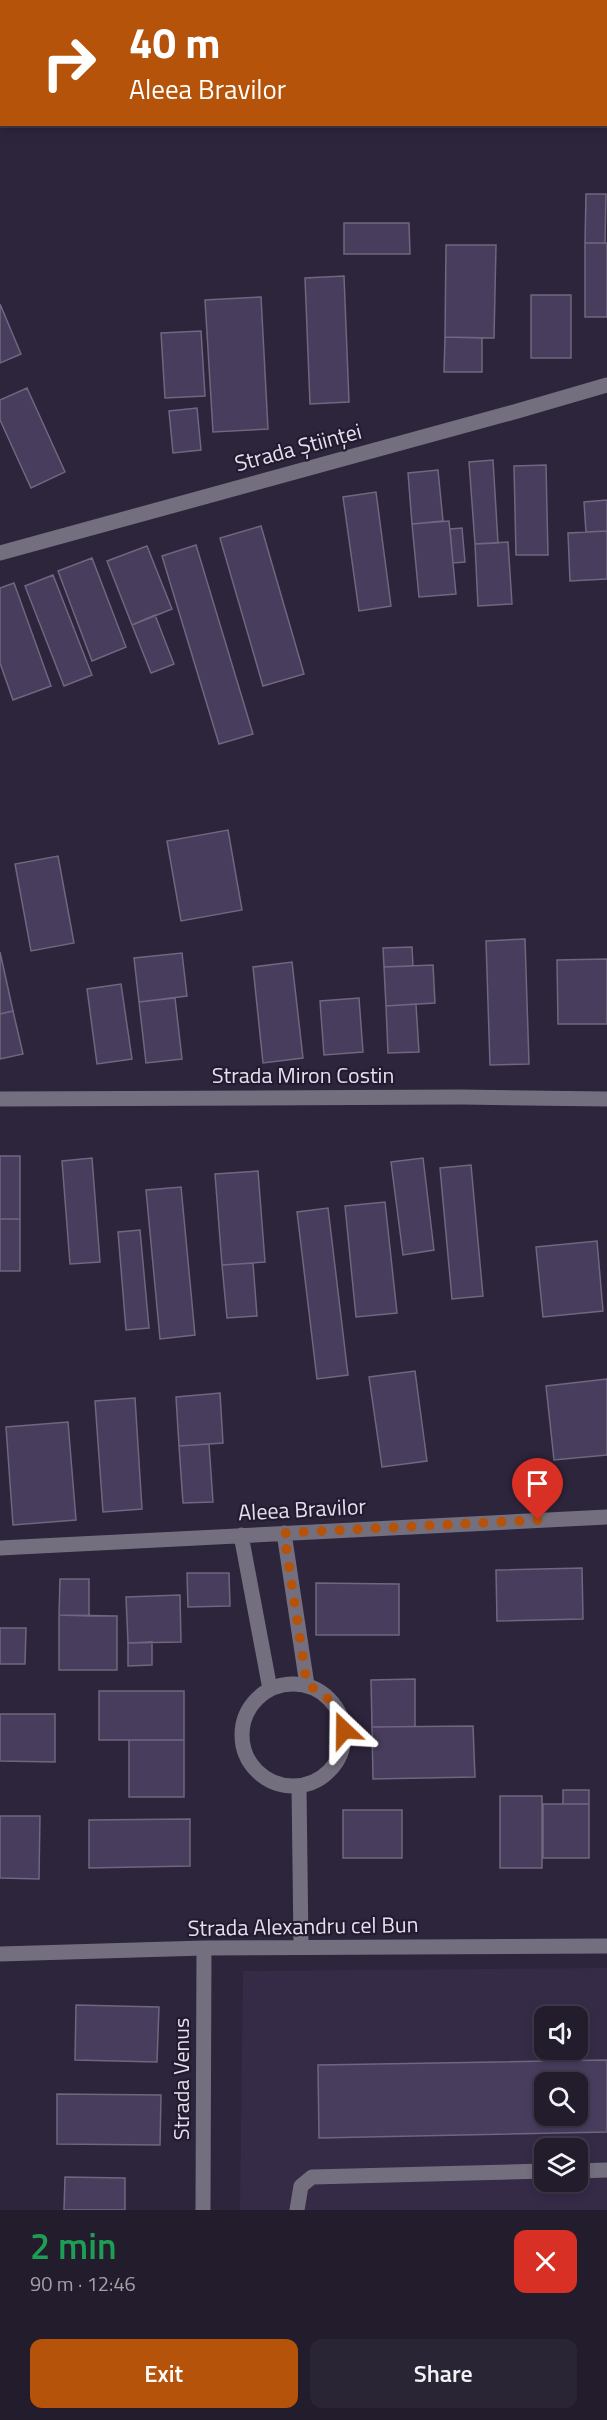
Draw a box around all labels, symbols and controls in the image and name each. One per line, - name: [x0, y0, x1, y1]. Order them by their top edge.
- text: 40 m: [129, 10, 221, 74]
- icon: right: [30, 24, 108, 102]
- text: Aleea Bravilor: [129, 68, 286, 109]
- street label: Strada Științei: [231, 414, 365, 480]
- street label: Strada Miron Costin: [212, 1058, 394, 1092]
- pin: [512, 1458, 563, 1520]
- icon: arrive: [521, 1467, 554, 1500]
- street label: Aleea Bravilor: [237, 1489, 367, 1529]
- position arrow: [312, 1698, 376, 1762]
- street label: Strada Alexandru cel Bun: [187, 1907, 419, 1945]
- map controls: [534, 2006, 588, 2192]
- button: sound: [534, 2006, 588, 2060]
- street label: Strada Venus: [164, 2018, 198, 2140]
- button: search: [534, 2072, 588, 2126]
- button: layers: [534, 2138, 588, 2192]
- text: 2 min: [30, 2218, 117, 2273]
- button: close: [514, 2230, 577, 2293]
- text: 90 m · 12:46: [30, 2268, 136, 2299]
- button: Exit: [30, 2339, 298, 2408]
- button: Share: [310, 2339, 577, 2408]

